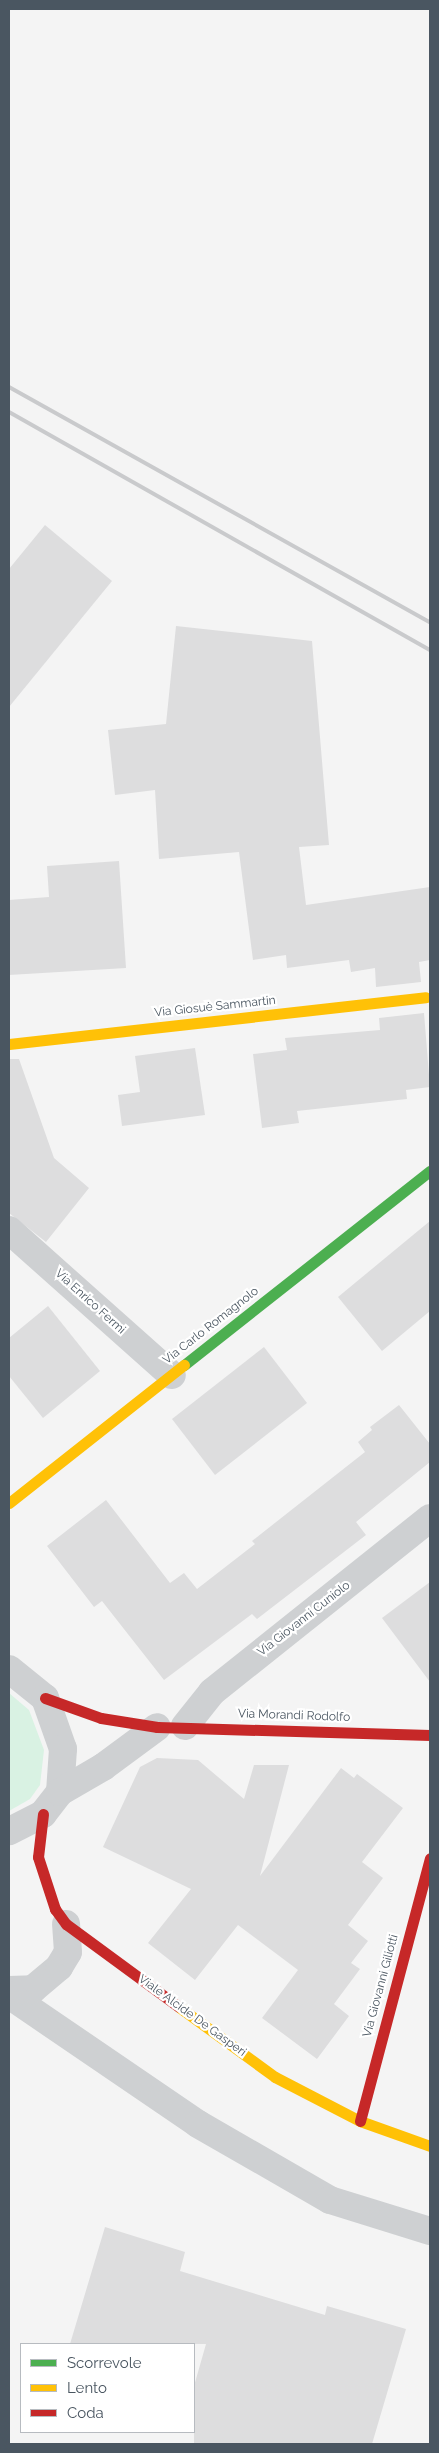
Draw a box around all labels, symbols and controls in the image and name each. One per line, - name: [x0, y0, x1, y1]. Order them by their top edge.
- street label: Via Giosuè Sammartin: [154, 993, 276, 1021]
- street label: Via Enrico Fermi: [52, 1267, 128, 1337]
- street label: Via Carlo Romagnolo: [160, 1284, 262, 1368]
- street label: Via Giovanni Cuniolo: [255, 1578, 353, 1660]
- street label: Via Morandi Rodolfo: [238, 1707, 350, 1725]
- street label: Via Giovanni Giliotti: [360, 1933, 402, 2039]
- street label: Viale Alcide De Gasperi: [135, 1972, 249, 2060]
- legend: [20, 2343, 195, 2433]
- text: Scorrevole: [67, 2354, 142, 2372]
- text: Lento: [67, 2379, 107, 2397]
- text: Coda: [67, 2404, 104, 2422]

